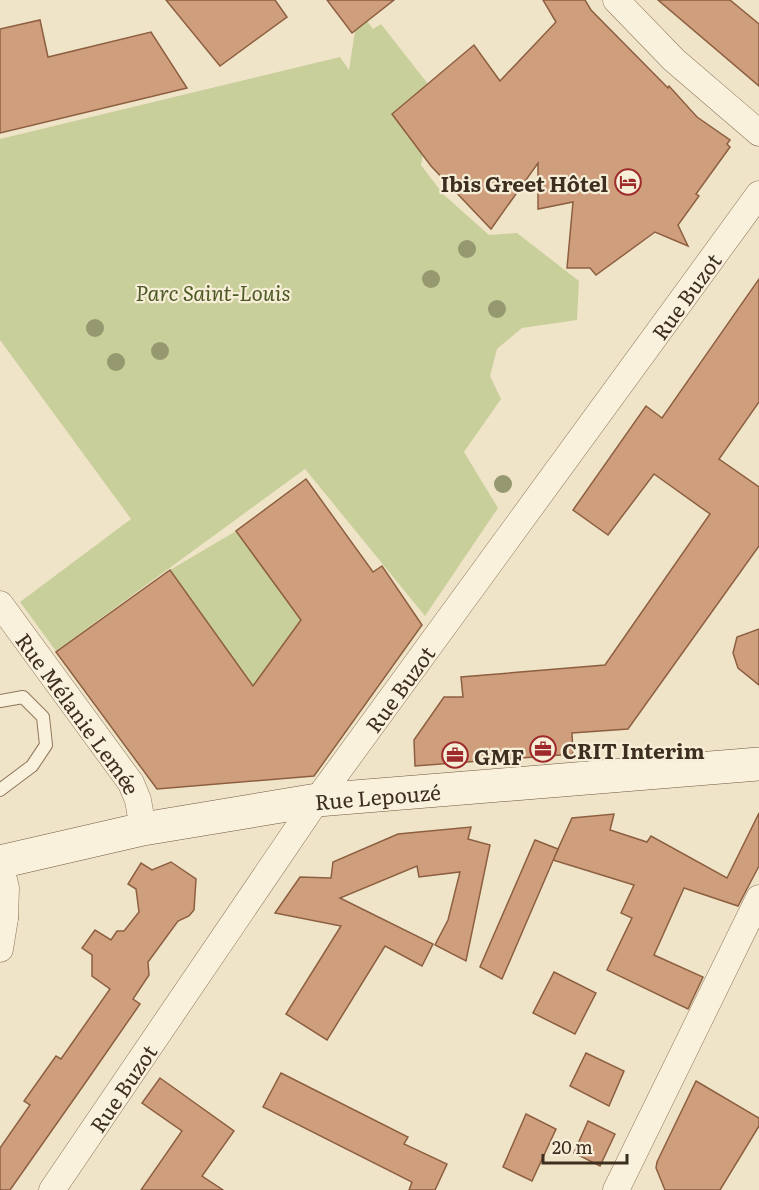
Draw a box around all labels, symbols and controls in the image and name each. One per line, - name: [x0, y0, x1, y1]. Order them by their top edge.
- place label: Ibis Greet Hôtel: [440, 167, 608, 198]
- hotel icon: Ibis Greet Hôtel: [613, 167, 643, 197]
- street label: Rue Buzot: [643, 245, 727, 345]
- park label: Parc Saint-Louis: [135, 276, 291, 307]
- street label: Rue Mélanie Lemée: [10, 625, 149, 799]
- street label: Rue Buzot: [356, 638, 441, 738]
- office icon: CRIT Interim: [528, 734, 558, 764]
- place label: CRIT Interim: [562, 734, 705, 765]
- office icon: GMF: [440, 740, 470, 770]
- place label: GMF: [474, 740, 524, 771]
- street label: Rue Lepouzé: [313, 774, 442, 816]
- street label: Rue Buzot: [81, 1037, 163, 1138]
- scale bar: [543, 1127, 627, 1165]
- text: 20 m: [552, 1133, 593, 1160]

